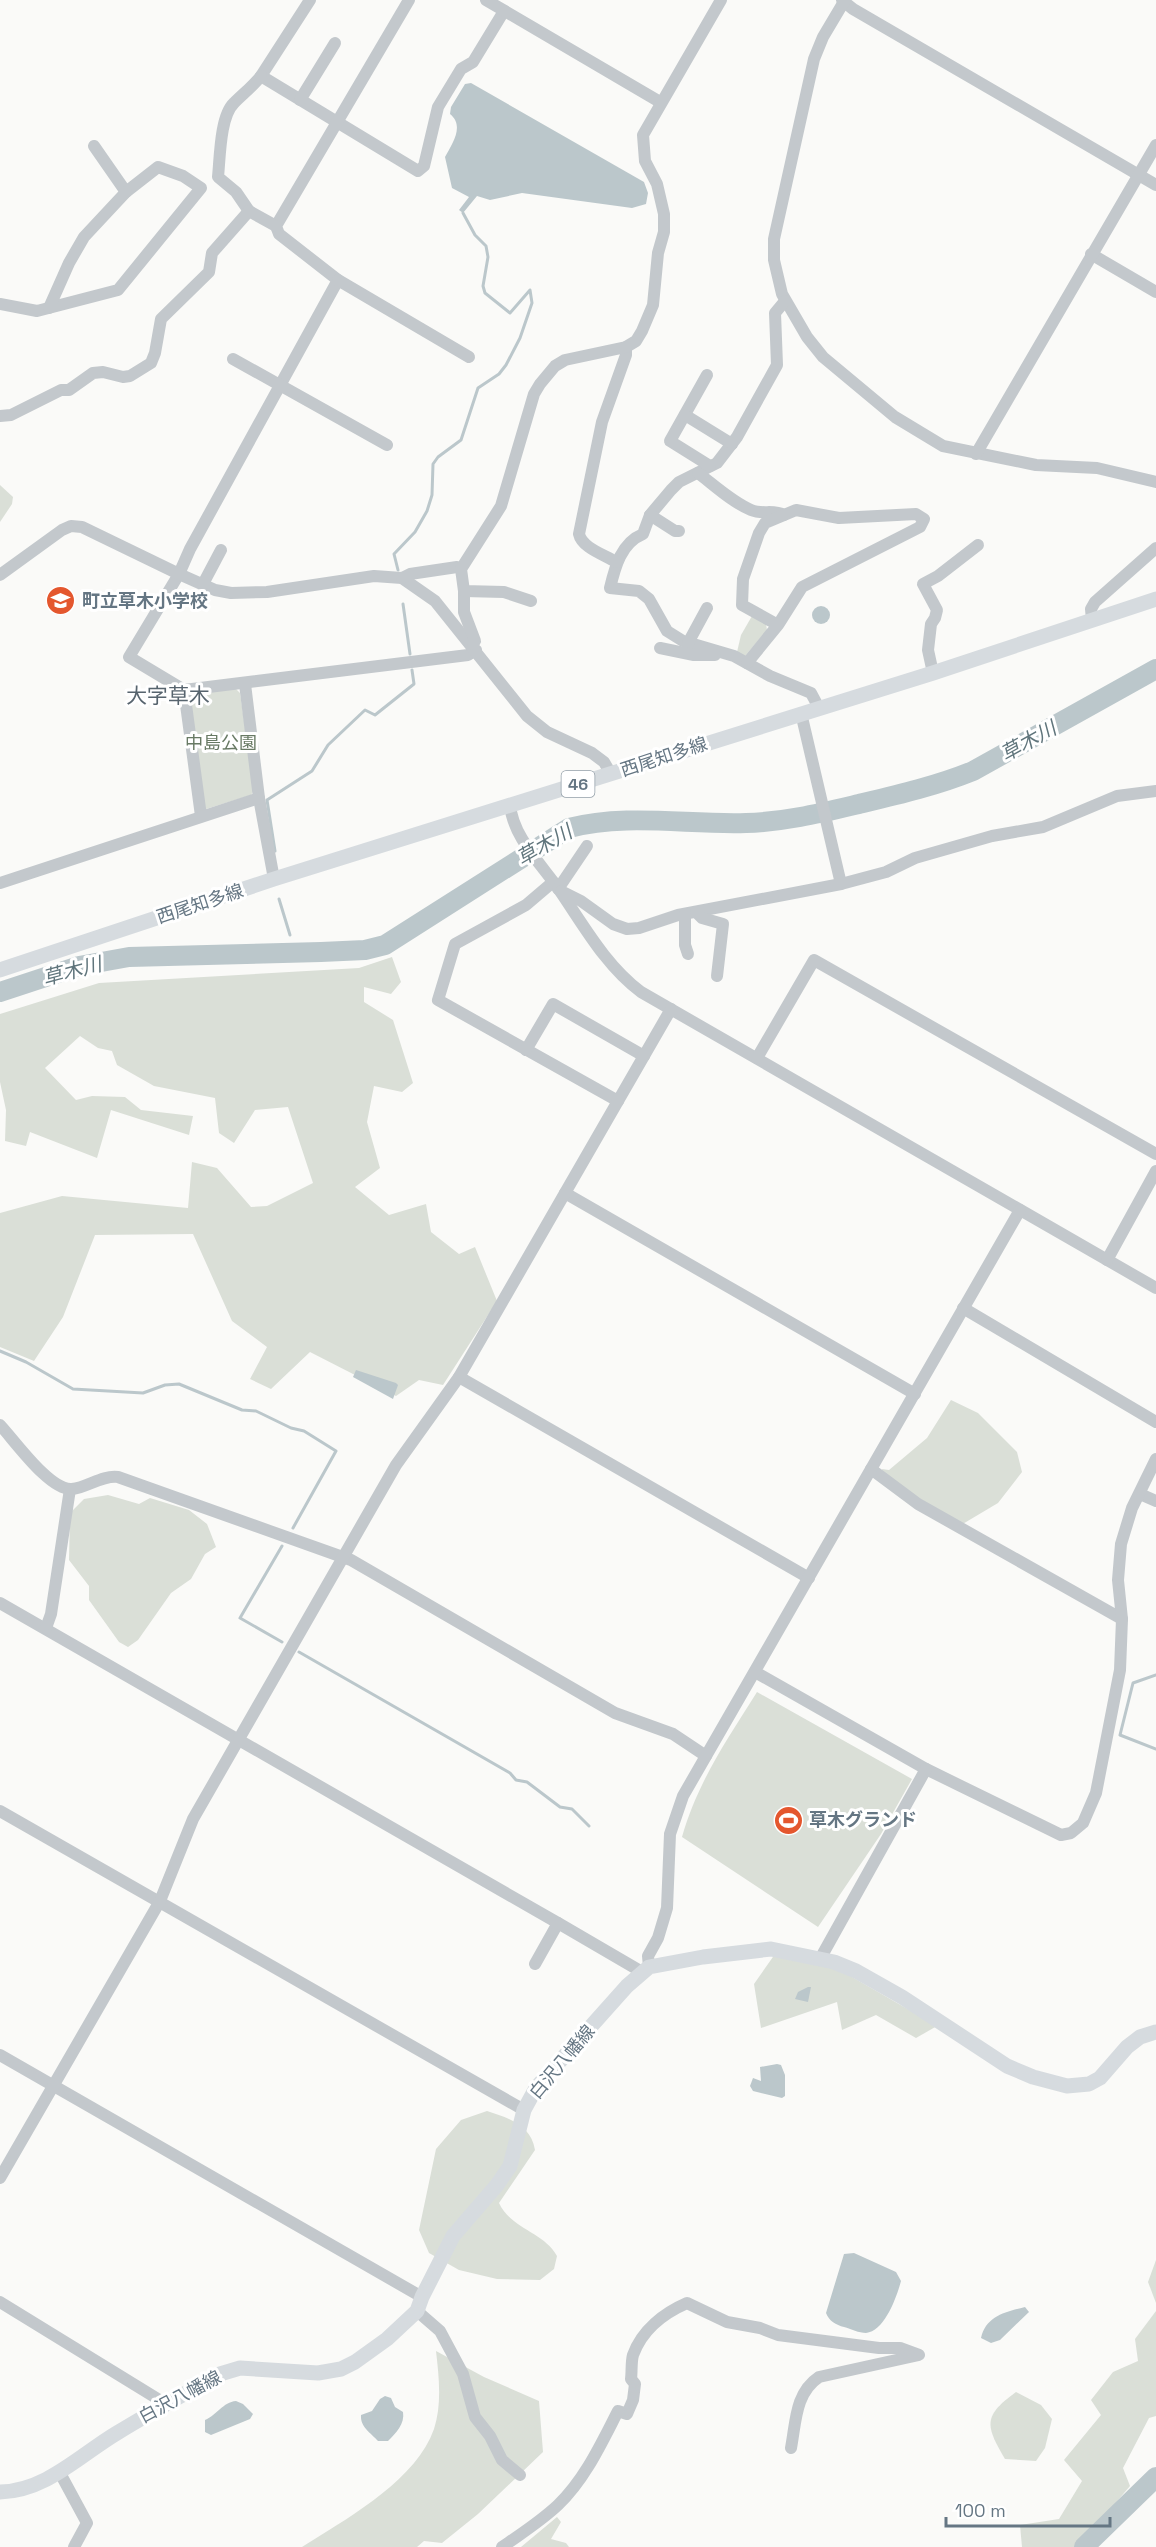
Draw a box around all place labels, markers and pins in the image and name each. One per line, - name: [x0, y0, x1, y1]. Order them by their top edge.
- school or university icon: 町立草木小学校: [45, 585, 77, 617]
- place label: 町立草木小学校: [82, 589, 208, 612]
- sports icon: 草木グランド: [772, 1804, 804, 1836]
- place label: 草木グランド: [809, 1808, 917, 1831]

